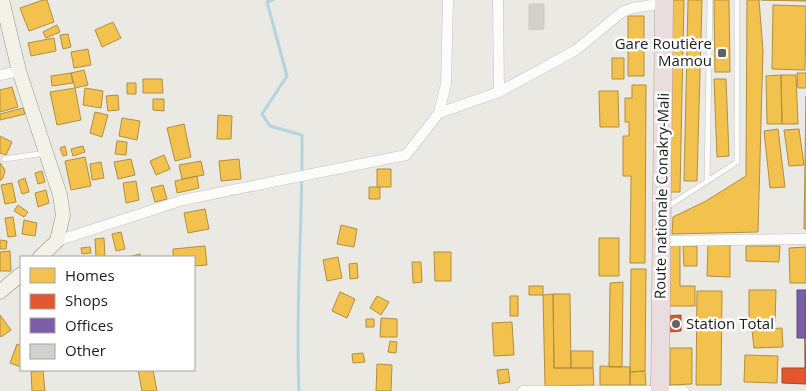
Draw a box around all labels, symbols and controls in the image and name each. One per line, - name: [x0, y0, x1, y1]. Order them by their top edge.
- place label: Gare Routière Mamou: [615, 33, 712, 70]
- marker: Gare Routière Mamou: [716, 47, 728, 59]
- street label: Route nationale Conakry-Mali: [649, 93, 673, 299]
- legend: [20, 256, 195, 371]
- text: Homes: [65, 265, 115, 285]
- text: Shops: [65, 290, 108, 310]
- place label: Station Total: [686, 313, 774, 333]
- text: Offices: [65, 315, 113, 335]
- marker: Station Total: [670, 318, 682, 330]
- text: Other: [65, 340, 106, 360]

